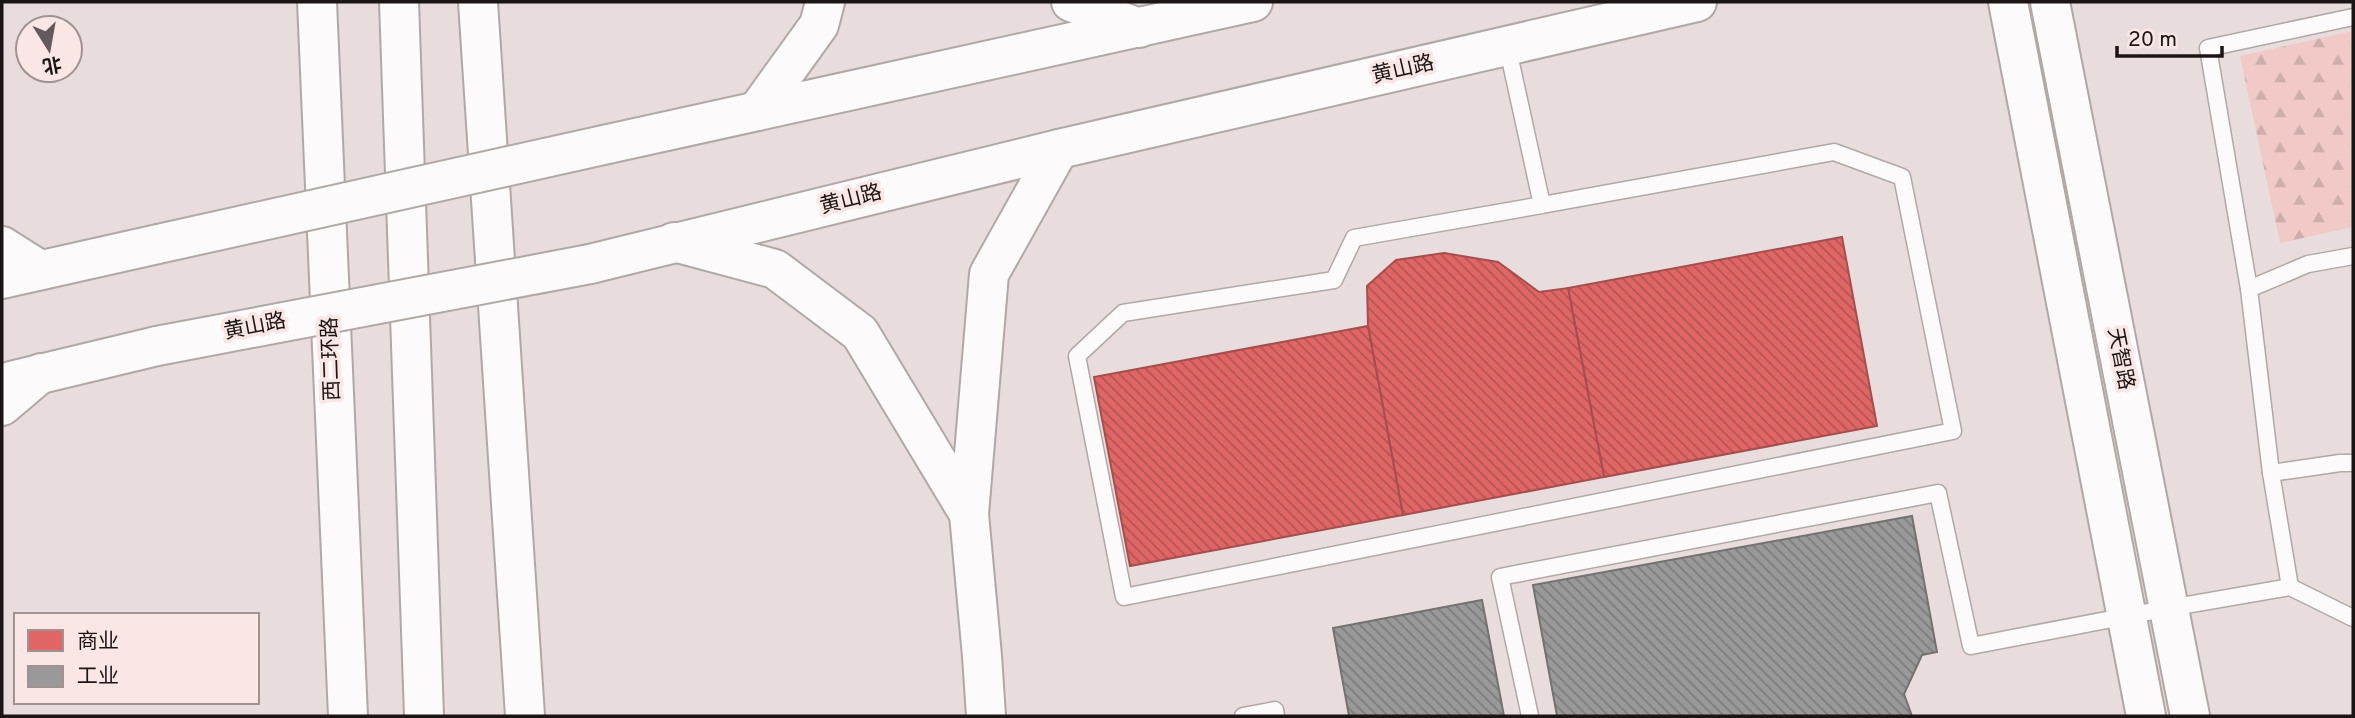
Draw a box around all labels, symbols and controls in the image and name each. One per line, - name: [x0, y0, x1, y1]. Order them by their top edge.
- north arrow: [14, 14, 84, 84]
- scale bar: [2117, 14, 2222, 58]
- text: 20 m: [2128, 27, 2177, 54]
- text: 北: [40, 50, 63, 77]
- street label: 黄山路: [1369, 50, 1437, 90]
- street label: 黄山路: [817, 179, 885, 221]
- street label: 黄山路: [222, 308, 288, 346]
- street label: 西二环路: [317, 317, 347, 401]
- street label: 天智路: [2101, 326, 2139, 392]
- legend: [14, 613, 259, 704]
- text: 商业: [77, 629, 119, 656]
- text: 工业: [77, 664, 119, 691]

